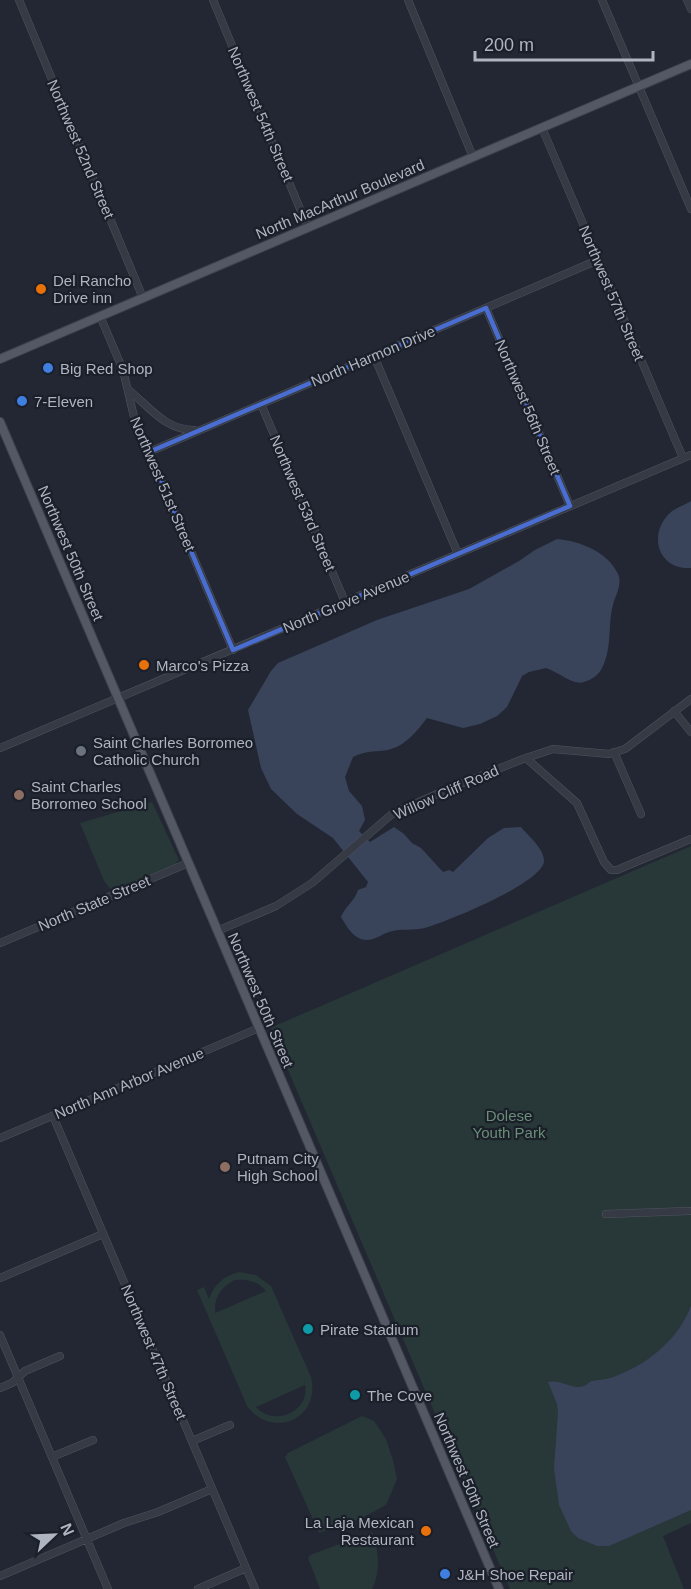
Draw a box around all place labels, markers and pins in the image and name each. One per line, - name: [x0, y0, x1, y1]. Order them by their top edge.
- place label: Del Rancho Drive inn: [53, 272, 131, 306]
- marker: Del Rancho Drive inn: [34, 282, 48, 296]
- place label: Big Red Shop: [60, 360, 153, 377]
- marker: Big Red Shop: [41, 361, 55, 375]
- place label: 7-Eleven: [34, 393, 93, 410]
- marker: 7-Eleven: [15, 394, 29, 408]
- place label: Marco's Pizza: [156, 657, 250, 674]
- marker: Marco's Pizza: [137, 658, 151, 672]
- place label: Saint Charles Borromeo Catholic Church: [93, 734, 253, 768]
- marker: Saint Charles Borromeo Catholic Church: [74, 744, 88, 758]
- place label: Saint Charles Borromeo School: [31, 778, 147, 812]
- marker: Saint Charles Borromeo School: [12, 788, 26, 802]
- place label: Putnam City High School: [237, 1150, 319, 1184]
- marker: Putnam City High School: [218, 1160, 232, 1174]
- place label: Pirate Stadium: [320, 1321, 418, 1338]
- marker: Pirate Stadium: [301, 1322, 315, 1336]
- place label: The Cove: [367, 1387, 432, 1404]
- marker: The Cove: [348, 1388, 362, 1402]
- place label: La Laja Mexican Restaurant: [305, 1514, 415, 1548]
- marker: La Laja Mexican Restaurant: [419, 1524, 433, 1538]
- place label: J&H Shoe Repair: [457, 1566, 573, 1583]
- marker: J&H Shoe Repair: [438, 1567, 452, 1581]

